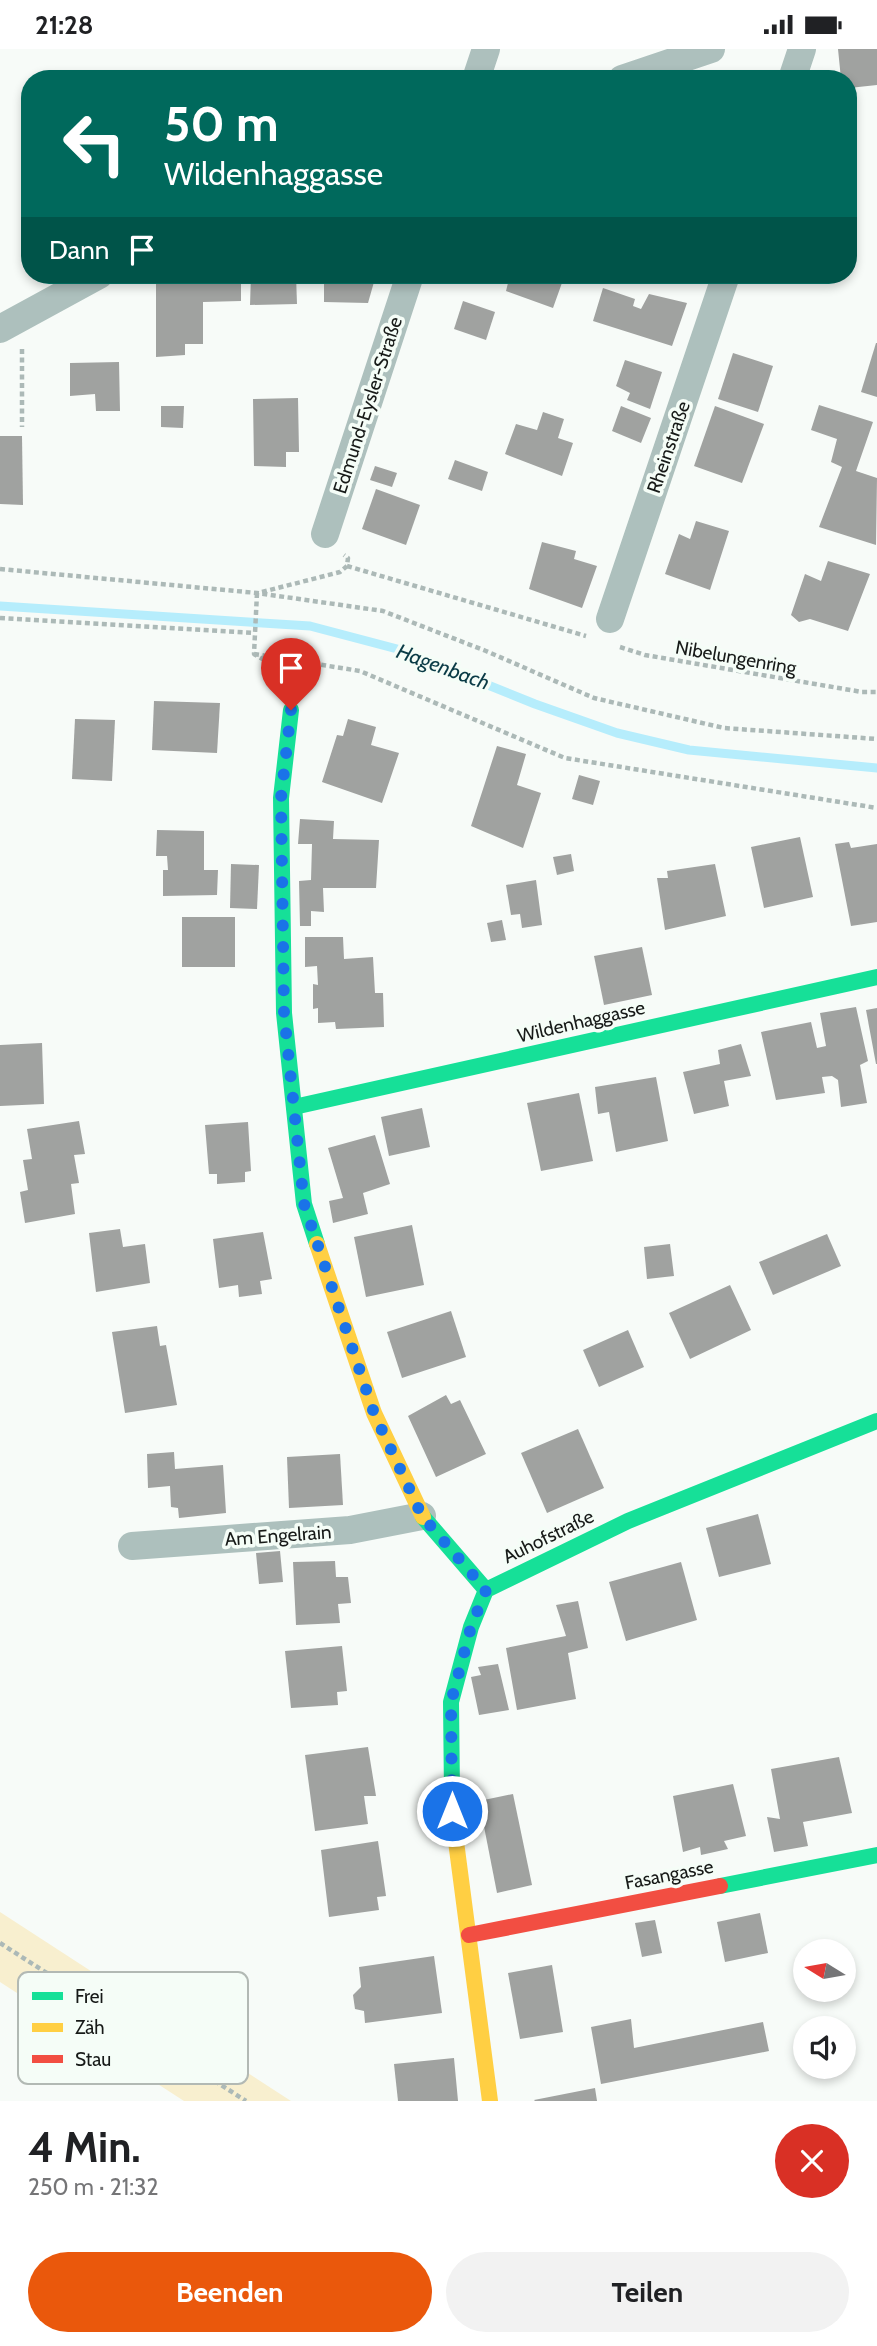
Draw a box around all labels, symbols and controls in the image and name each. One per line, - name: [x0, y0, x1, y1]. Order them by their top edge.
- text: 21:28: [35, 9, 94, 41]
- text: 50 m: [164, 94, 279, 153]
- icon: left: [49, 98, 140, 189]
- text: Wildenhaggasse: [164, 154, 383, 193]
- icon: arrive: [123, 231, 161, 269]
- text: Dann: [49, 234, 109, 266]
- street label: Edmund-Eysler-Straße: [328, 314, 407, 496]
- street label: Rheinstraße: [642, 398, 695, 496]
- street label: Nibelungenring: [674, 636, 799, 680]
- pin: [261, 638, 321, 710]
- water label: Hagenbach: [393, 638, 493, 695]
- icon: arrive: [272, 649, 310, 687]
- street label: Wildenhaggasse: [515, 996, 647, 1047]
- street label: Auhofstraße: [499, 1504, 598, 1568]
- street label: Am Engelrain: [224, 1520, 332, 1551]
- position arrow: [415, 1774, 489, 1848]
- street label: Fasangasse: [623, 1855, 716, 1894]
- north arrow: [793, 1939, 856, 2002]
- map controls: [793, 1939, 856, 2079]
- legend: [18, 1972, 248, 2084]
- text: Frei: [75, 1985, 104, 2008]
- text: Zäh: [75, 2016, 105, 2039]
- button: sound: [793, 2016, 856, 2079]
- text: Stau: [75, 2048, 111, 2071]
- text: 4 Min.: [28, 2121, 141, 2173]
- button: close: [775, 2124, 849, 2198]
- text: 250 m · 21:32: [28, 2173, 159, 2201]
- button: Beenden: [28, 2252, 432, 2332]
- button: Teilen: [446, 2252, 849, 2332]

